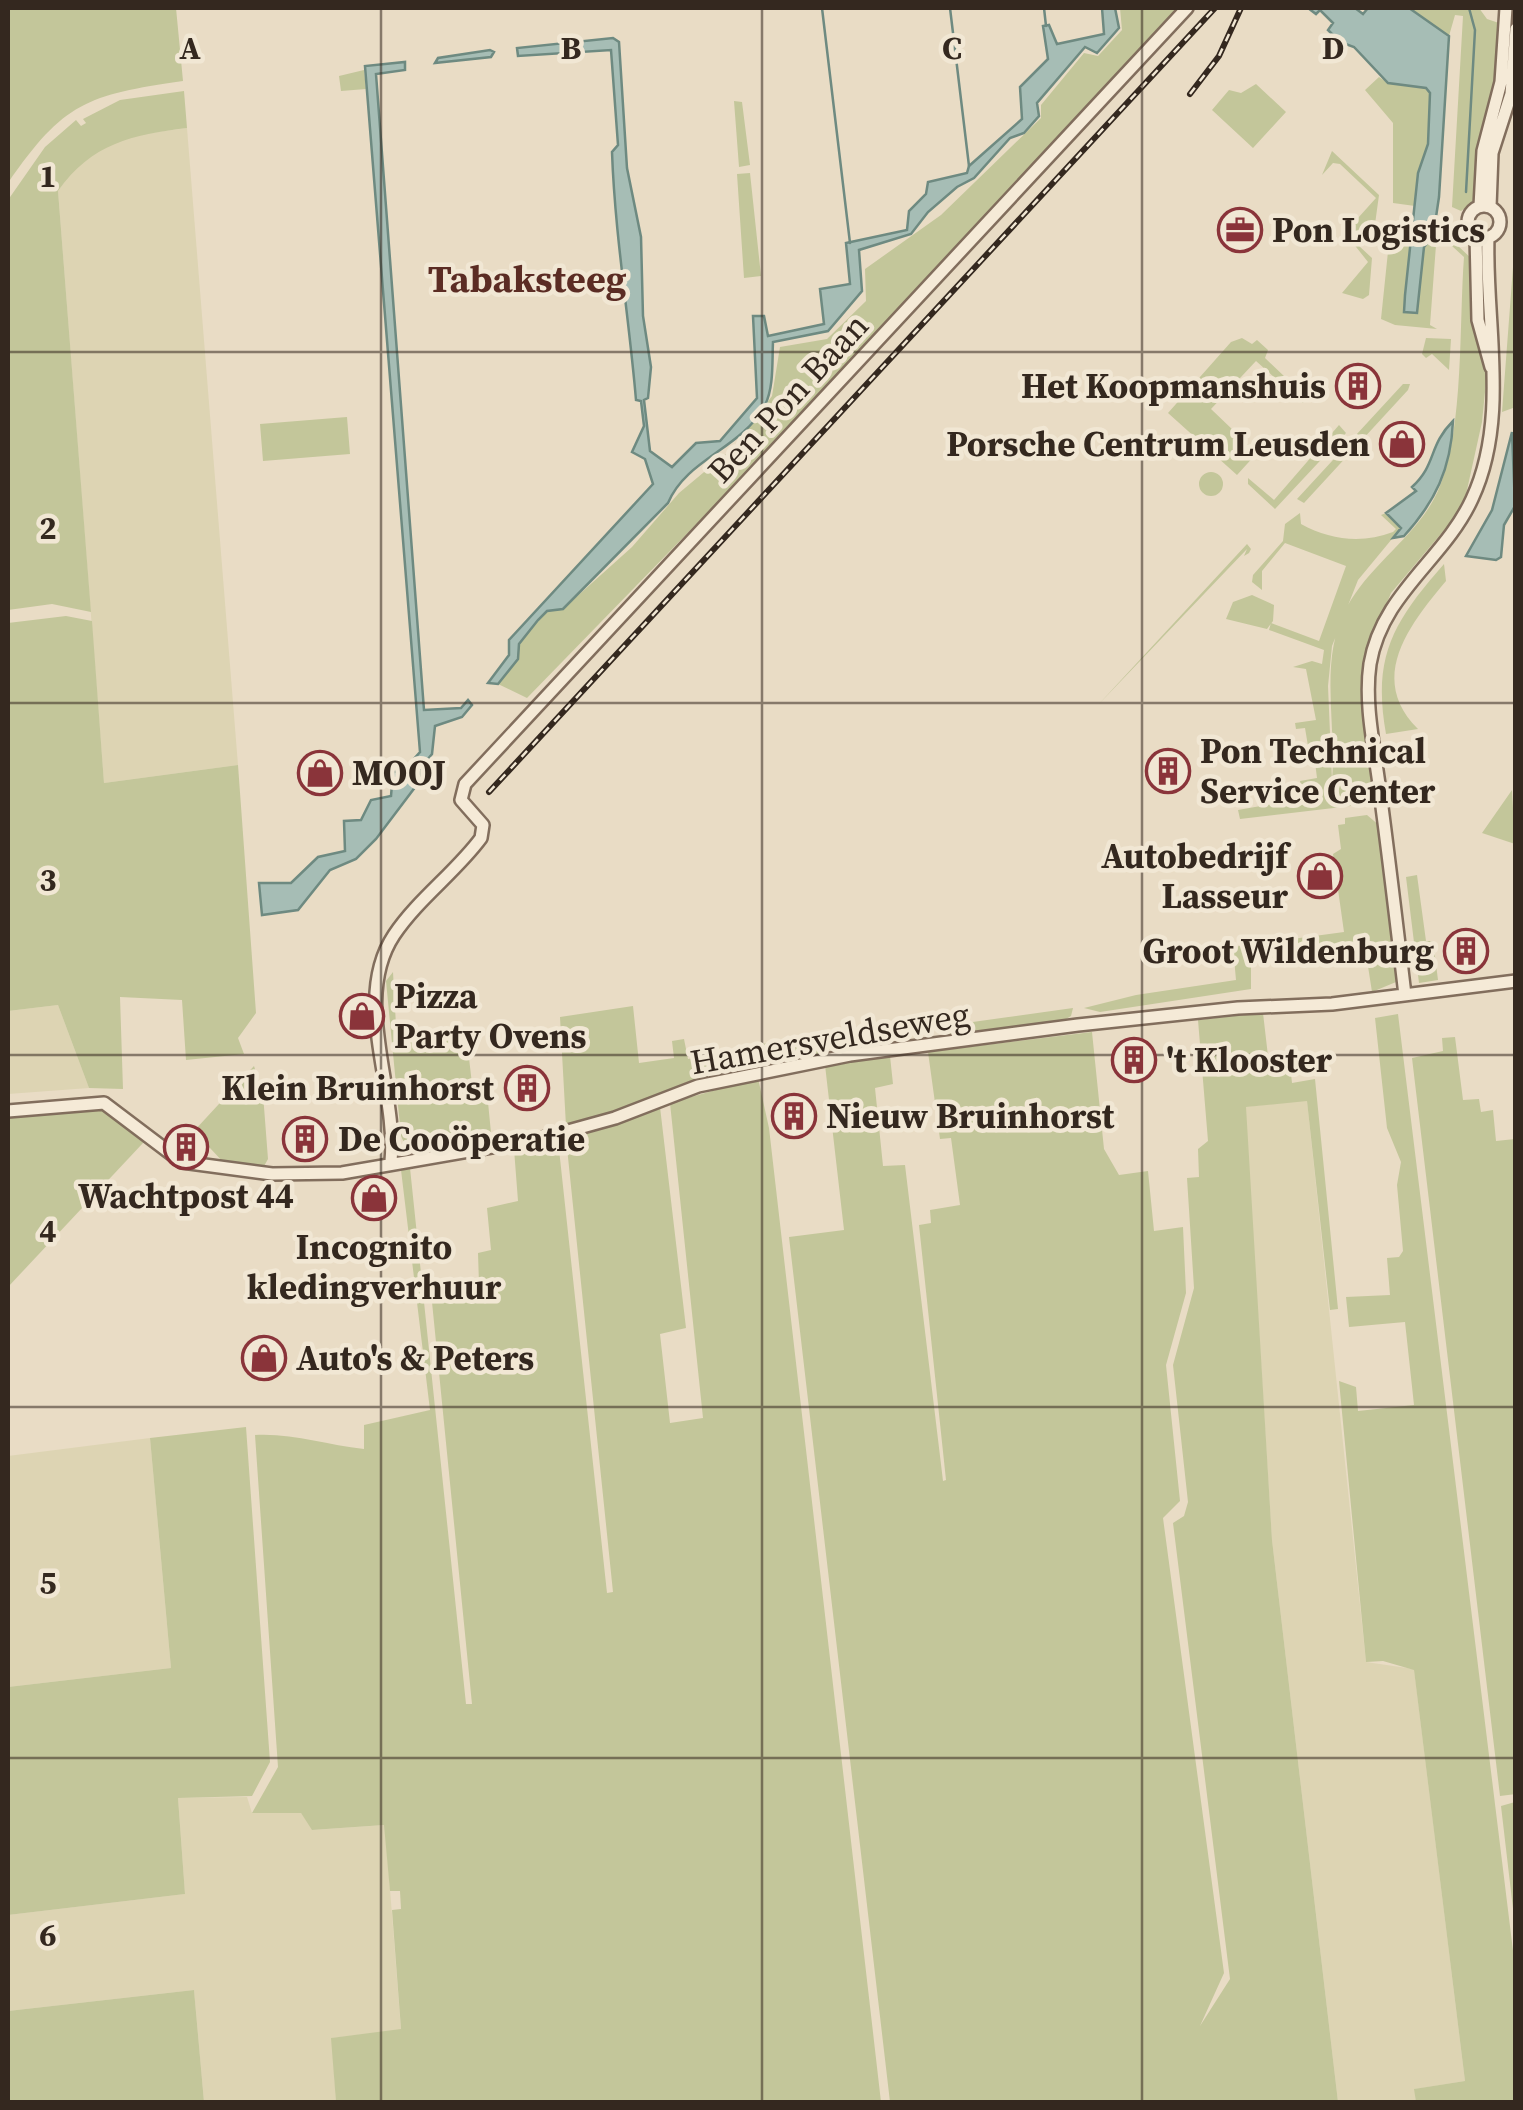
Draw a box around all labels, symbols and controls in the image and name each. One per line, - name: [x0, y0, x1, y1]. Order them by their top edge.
- text: A: [179, 26, 201, 70]
- text: B: [561, 26, 582, 70]
- text: C: [942, 26, 962, 70]
- text: D: [1322, 26, 1344, 70]
- text: 1: [39, 154, 57, 198]
- place label: Pon Logistics: [1272, 206, 1485, 254]
- office icon: Pon Logistics: [1217, 207, 1263, 253]
- district label: Tabaksteeg: [428, 253, 627, 305]
- street label: Ben Pon Baan: [697, 302, 879, 494]
- place label: Het Koopmanshuis: [1021, 362, 1326, 410]
- building icon: Het Koopmanshuis: [1335, 363, 1381, 409]
- place label: Porsche Centrum Leusden: [946, 420, 1370, 468]
- shop icon: Porsche Centrum Leusden: [1379, 421, 1425, 467]
- text: 2: [39, 506, 57, 550]
- place label: Pon Technical Service Center: [1200, 727, 1436, 815]
- building icon: Pon Technical Service Center: [1145, 748, 1191, 794]
- place label: MOOJ: [352, 749, 446, 797]
- shop icon: MOOJ: [297, 750, 343, 796]
- place label: Autobedrijf Lasseur: [1101, 832, 1292, 920]
- shop icon: Autobedrijf Lasseur: [1297, 853, 1343, 899]
- text: 3: [39, 858, 57, 902]
- place label: Groot Wildenburg: [1143, 927, 1434, 975]
- building icon: Groot Wildenburg: [1443, 928, 1489, 974]
- place label: Pizza Party Ovens: [394, 972, 587, 1060]
- street label: Hamersveldseweg: [686, 990, 974, 1086]
- shop icon: Pizza Party Ovens: [339, 993, 385, 1039]
- place label: 't Klooster: [1166, 1036, 1333, 1084]
- building icon: 't Klooster: [1111, 1037, 1157, 1083]
- place label: Klein Bruinhorst: [221, 1064, 494, 1112]
- building icon: Klein Bruinhorst: [504, 1065, 550, 1111]
- place label: Nieuw Bruinhorst: [826, 1092, 1115, 1140]
- building icon: Nieuw Bruinhorst: [771, 1093, 817, 1139]
- place label: De Cooöperatie: [338, 1115, 585, 1163]
- building icon: De Cooöperatie: [282, 1116, 328, 1162]
- building icon: Wachtpost 44: [163, 1124, 209, 1170]
- place label: Wachtpost 44: [78, 1172, 294, 1220]
- shop icon: Incognito kledingverhuur: [351, 1175, 397, 1221]
- text: 4: [39, 1209, 57, 1253]
- place label: Incognito kledingverhuur: [247, 1223, 502, 1311]
- place label: Auto's & Peters: [296, 1334, 534, 1382]
- shop icon: Auto's & Peters: [241, 1335, 287, 1381]
- text: 5: [39, 1561, 57, 1605]
- text: 6: [39, 1913, 57, 1957]

